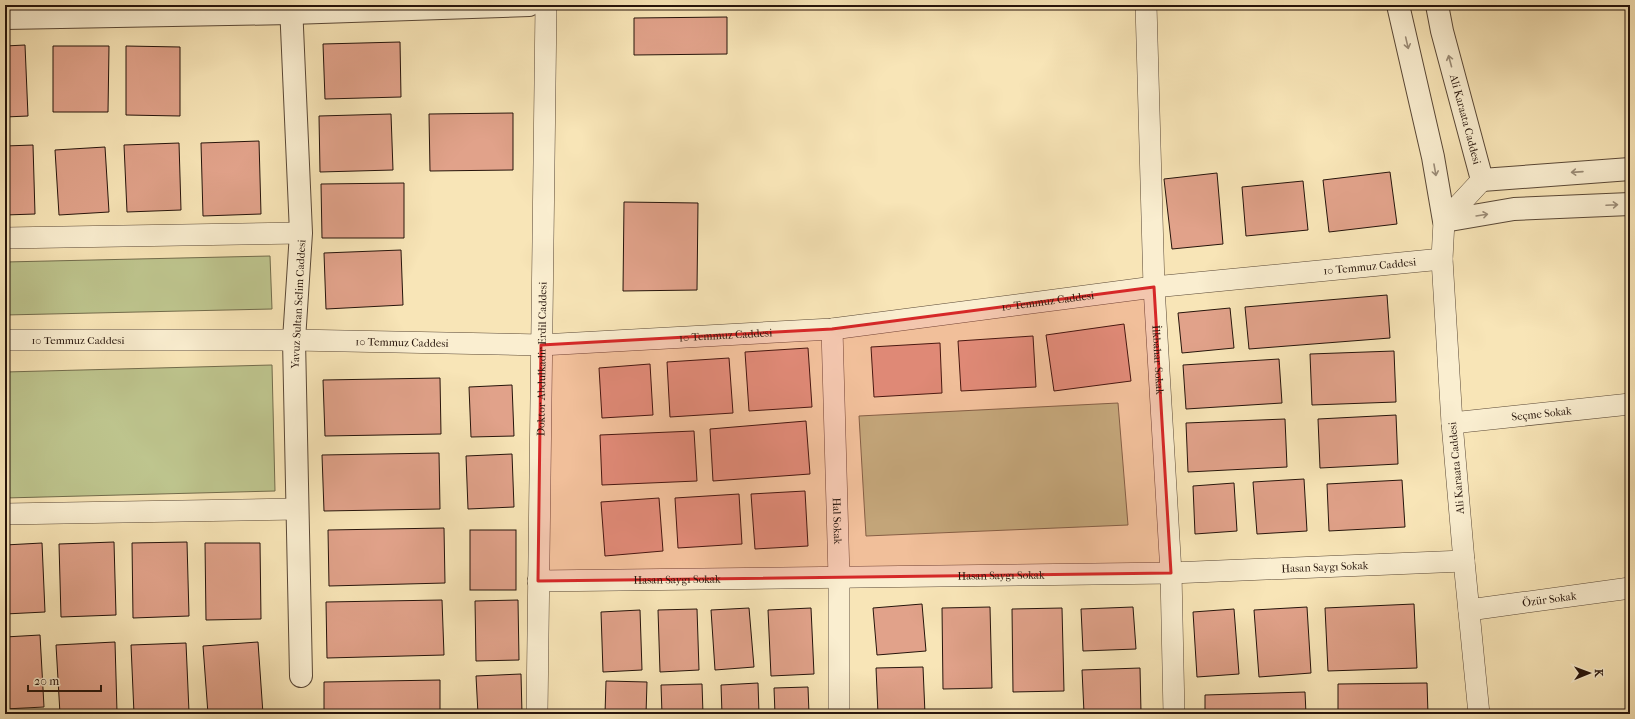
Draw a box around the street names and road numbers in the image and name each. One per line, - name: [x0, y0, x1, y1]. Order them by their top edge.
- street label: Ali Karaata Caddesi: [1447, 72, 1484, 167]
- street label: Yavuz Sultan Selim Caddesi: [289, 238, 308, 370]
- street label: 10 Temmuz Caddesi: [1323, 255, 1418, 277]
- street label: Doktor Abdulkadir Erdil Caddesi: [535, 281, 549, 436]
- street label: 10 Temmuz Caddesi: [1001, 289, 1096, 314]
- street label: İlkbahar Sokak: [1149, 325, 1166, 395]
- street label: 10 Temmuz Caddesi: [679, 326, 773, 344]
- street label: 10 Temmuz Caddesi: [31, 334, 125, 347]
- street label: 10 Temmuz Caddesi: [355, 335, 449, 350]
- street label: Seçme Sokak: [1511, 404, 1573, 424]
- street label: Ali Karaata Caddesi: [1446, 421, 1467, 516]
- street label: Hal Sokak: [830, 497, 844, 545]
- street label: Hasan Saygı Sokak: [1281, 559, 1369, 575]
- street label: Hasan Saygı Sokak: [957, 569, 1045, 583]
- street label: Hasan Saygı Sokak: [633, 573, 721, 587]
- street label: Özür Sokak: [1521, 589, 1578, 610]

